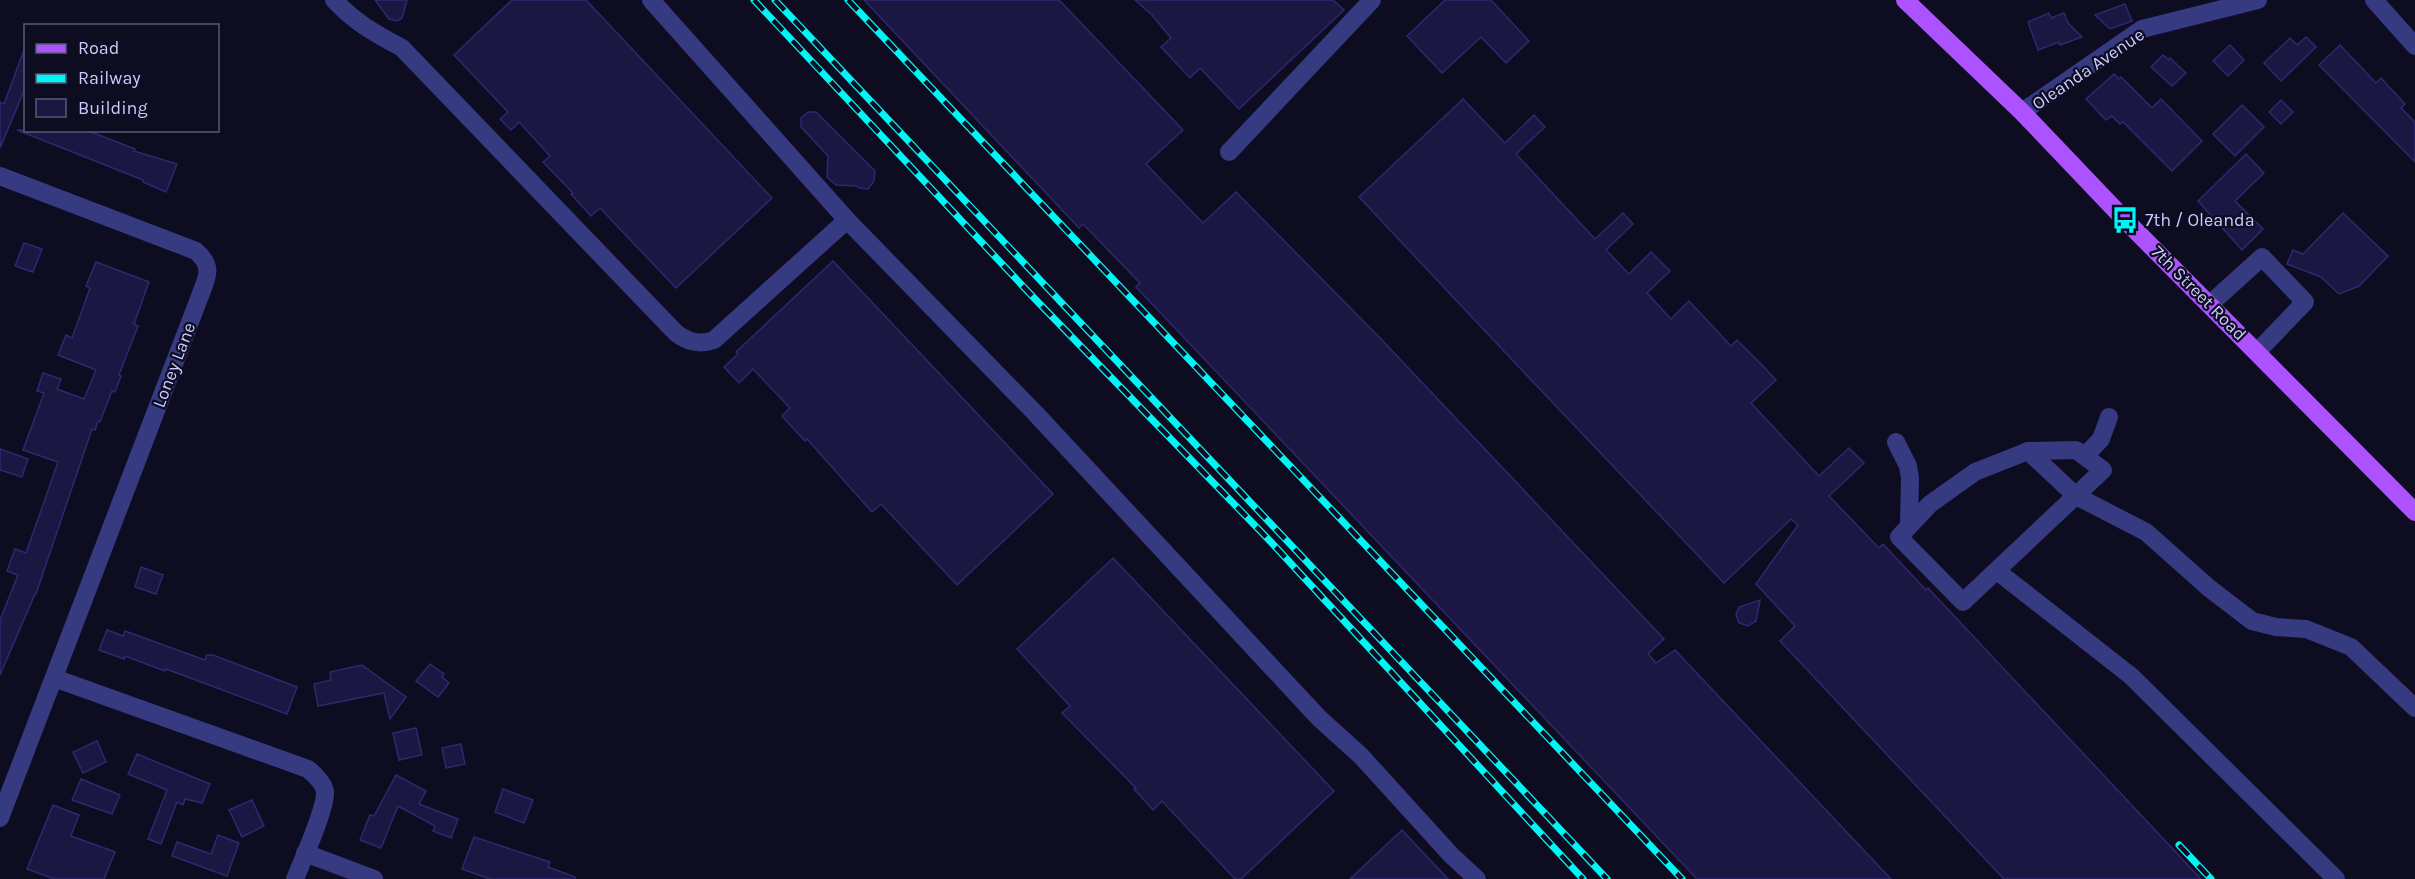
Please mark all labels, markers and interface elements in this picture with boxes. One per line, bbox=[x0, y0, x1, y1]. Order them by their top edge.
street label: Oleanda Avenue bbox=[2028, 23, 2148, 115]
legend bbox=[24, 24, 219, 132]
text: Road bbox=[78, 37, 119, 59]
text: Railway bbox=[78, 67, 141, 89]
text: Building bbox=[78, 97, 148, 119]
bus stop icon: 7th / Oleanda bbox=[2110, 205, 2140, 235]
place label: 7th / Oleanda bbox=[2145, 209, 2255, 231]
street label: 7th Street Road bbox=[2147, 241, 2251, 345]
street label: Loney Lane bbox=[148, 319, 200, 411]

